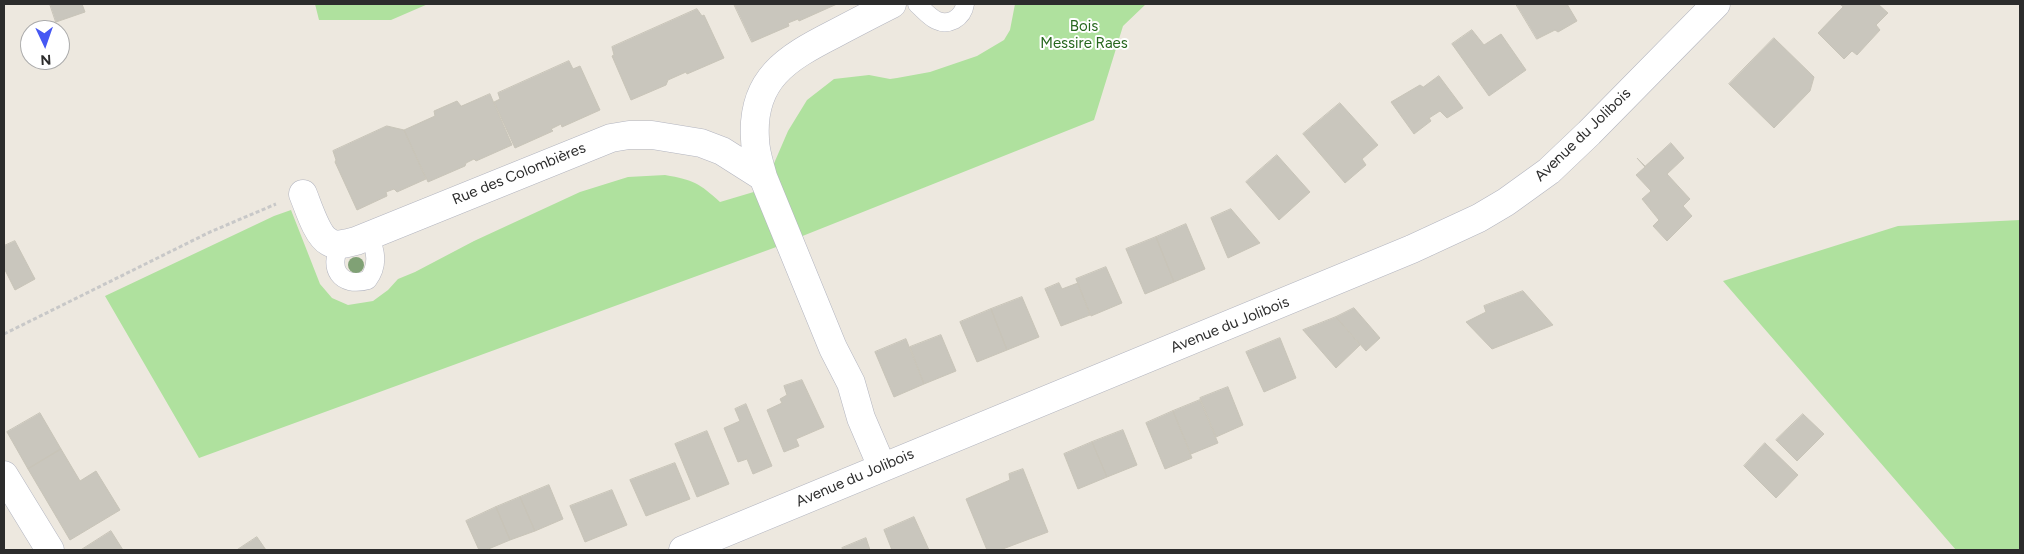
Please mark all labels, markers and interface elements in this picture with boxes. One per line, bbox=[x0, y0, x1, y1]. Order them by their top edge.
park label: Bois Messire Raes bbox=[1040, 18, 1128, 53]
north arrow bbox=[20, 20, 70, 70]
text: N bbox=[40, 51, 52, 68]
street label: Avenue du Jolibois bbox=[1531, 85, 1635, 185]
street label: Rue des Colombières bbox=[450, 139, 588, 209]
street label: Avenue du Jolibois bbox=[1168, 293, 1292, 357]
street label: Avenue du Jolibois bbox=[793, 445, 917, 511]

